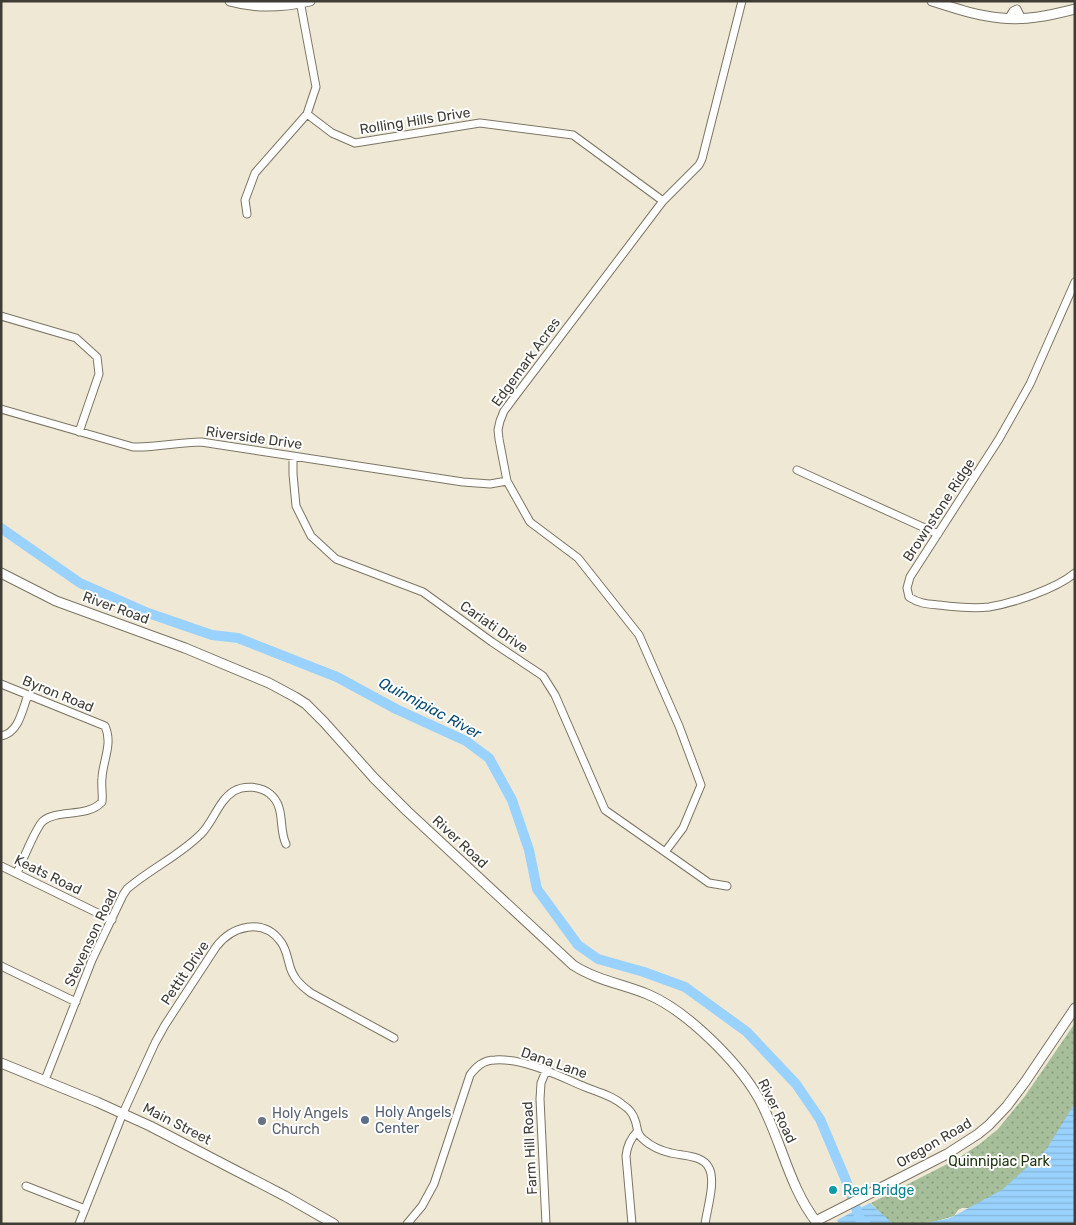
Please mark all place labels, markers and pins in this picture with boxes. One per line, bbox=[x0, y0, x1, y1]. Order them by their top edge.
place label: Holy Angels Center bbox=[375, 1104, 451, 1137]
place label: Holy Angels Church bbox=[272, 1105, 348, 1138]
marker: Holy Angels Center bbox=[359, 1114, 371, 1126]
marker: Holy Angels Church bbox=[256, 1115, 268, 1127]
place label: Red Bridge bbox=[843, 1182, 914, 1199]
marker: Red Bridge bbox=[827, 1184, 839, 1196]

